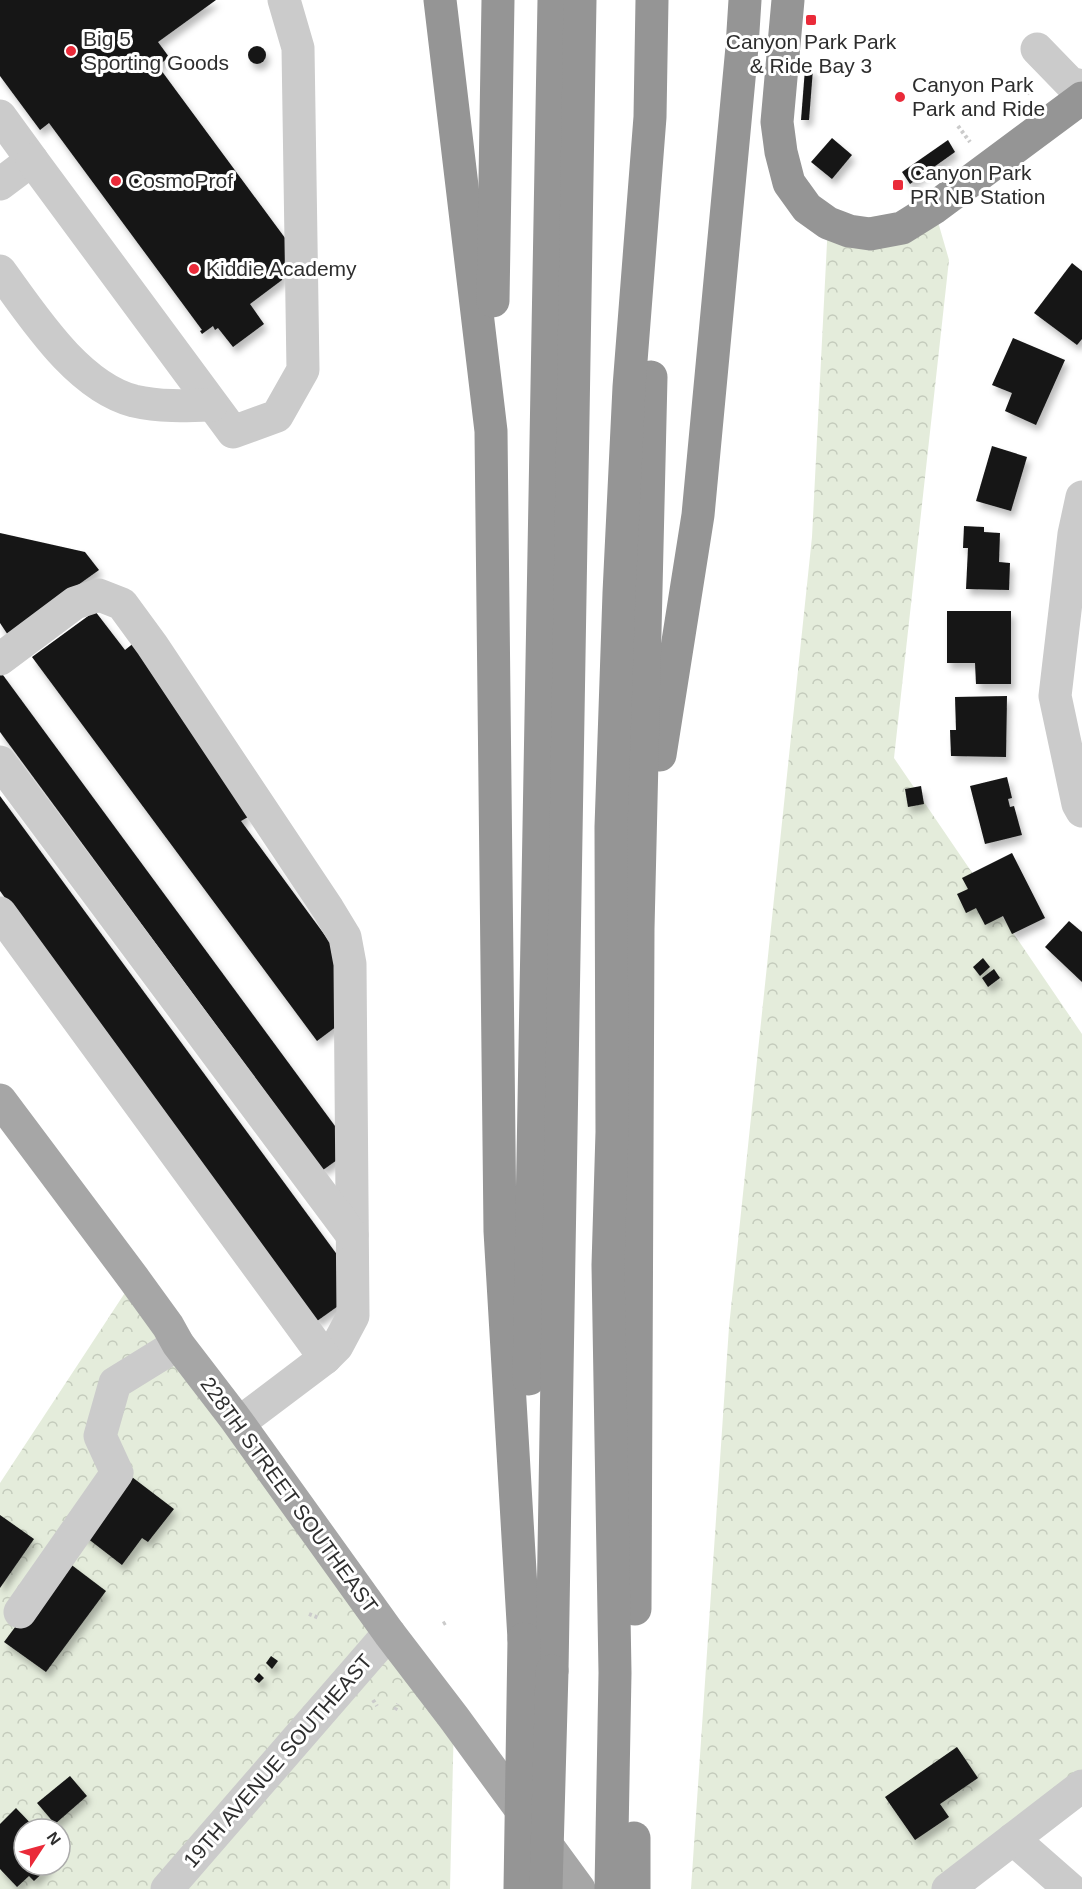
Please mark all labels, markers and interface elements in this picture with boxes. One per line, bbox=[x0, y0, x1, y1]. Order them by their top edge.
marker: Canyon Park Park & Ride Bay 3 bbox=[804, 13, 818, 27]
place label: Big 5 Sporting Goods bbox=[83, 27, 229, 74]
place label: Canyon Park Park & Ride Bay 3 bbox=[726, 30, 897, 77]
marker: Big 5 Sporting Goods bbox=[64, 44, 78, 58]
place label: Canyon Park Park and Ride bbox=[912, 73, 1045, 120]
marker: Canyon Park Park and Ride bbox=[893, 90, 907, 104]
place label: Canyon Park PR NB Station bbox=[910, 161, 1045, 208]
place label: CosmoProf bbox=[128, 169, 233, 192]
marker: CosmoProf bbox=[109, 174, 123, 188]
marker: Canyon Park PR NB Station bbox=[891, 178, 905, 192]
place label: Kiddie Academy bbox=[206, 257, 357, 280]
marker: Kiddie Academy bbox=[187, 262, 201, 276]
street label: 228TH STREET SOUTHEAST bbox=[196, 1372, 383, 1617]
street label: 19TH AVENUE SOUTHEAST bbox=[179, 1649, 377, 1872]
north arrow bbox=[12, 1817, 72, 1877]
text: N bbox=[43, 1829, 64, 1848]

